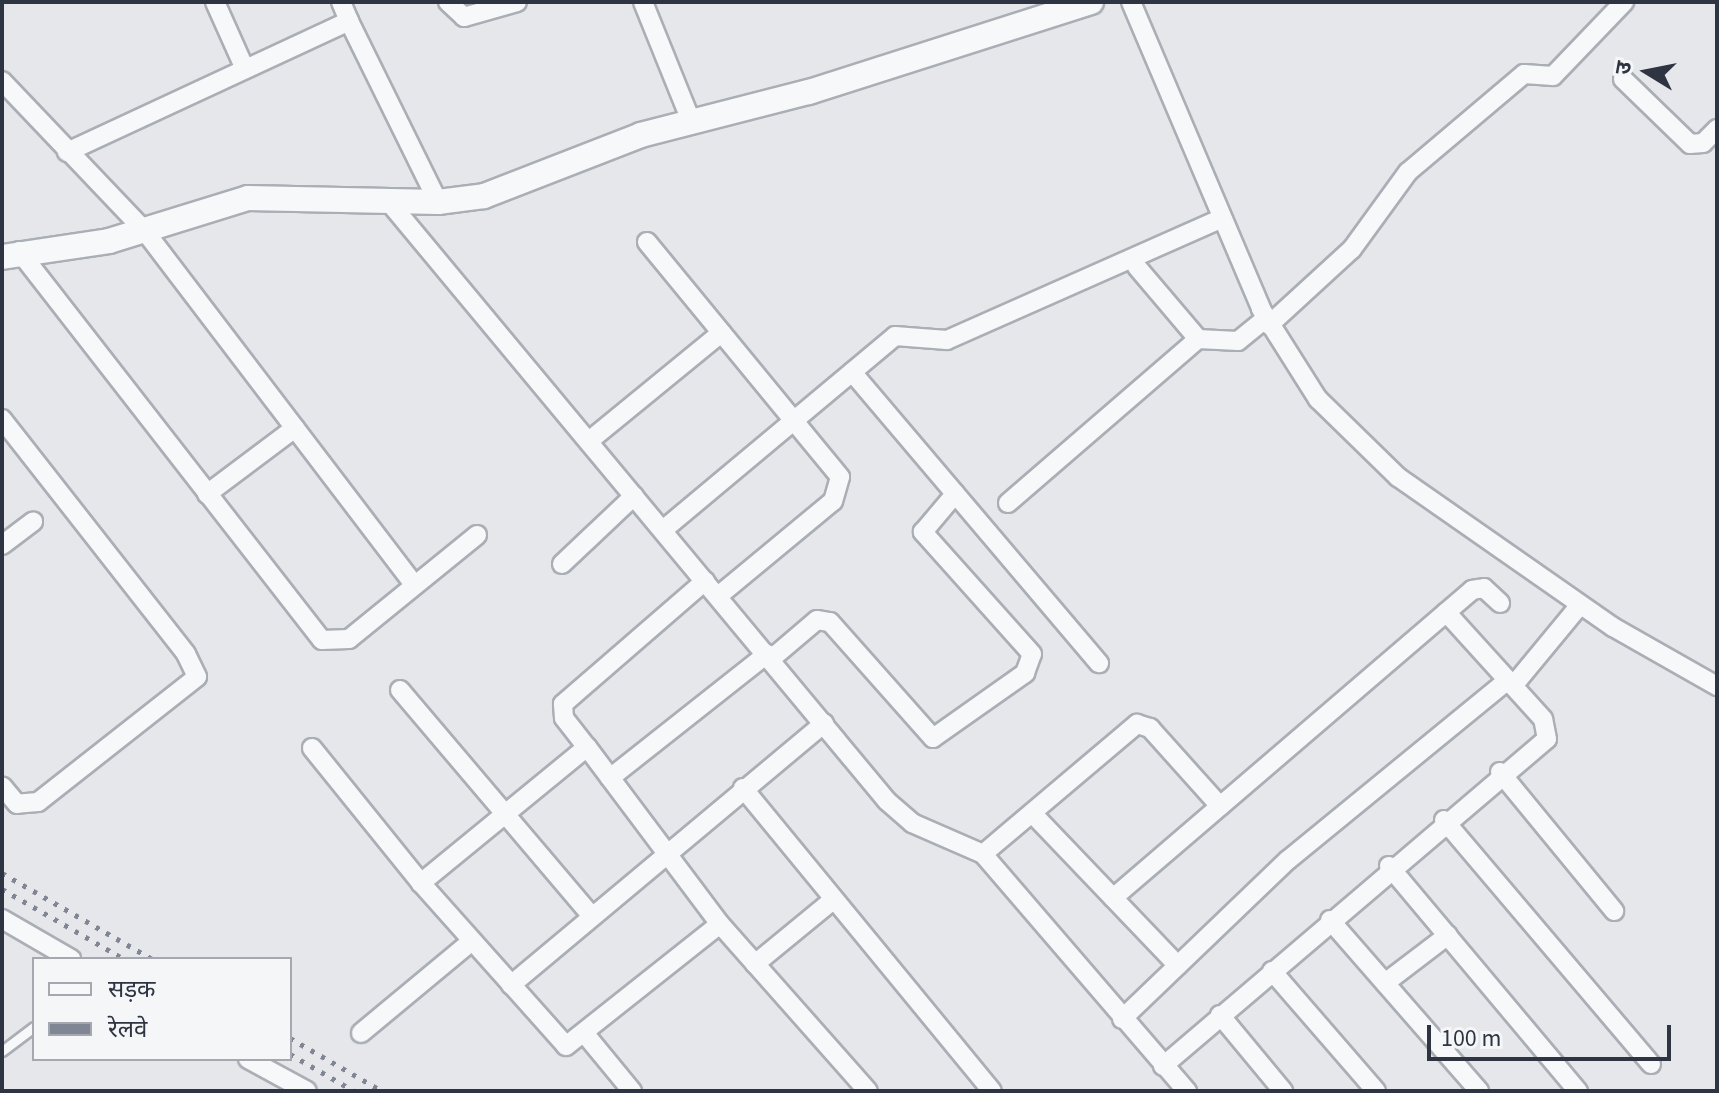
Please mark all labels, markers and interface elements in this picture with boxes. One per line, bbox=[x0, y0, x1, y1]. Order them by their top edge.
north arrow bbox=[1607, 32, 1687, 112]
text: उ bbox=[1606, 59, 1640, 77]
legend bbox=[32, 957, 292, 1061]
text: सड़क bbox=[108, 972, 156, 1007]
scale bar bbox=[1431, 1009, 1675, 1059]
text: रेलवे bbox=[108, 1012, 147, 1047]
text: 100 m bbox=[1441, 1021, 1501, 1056]

